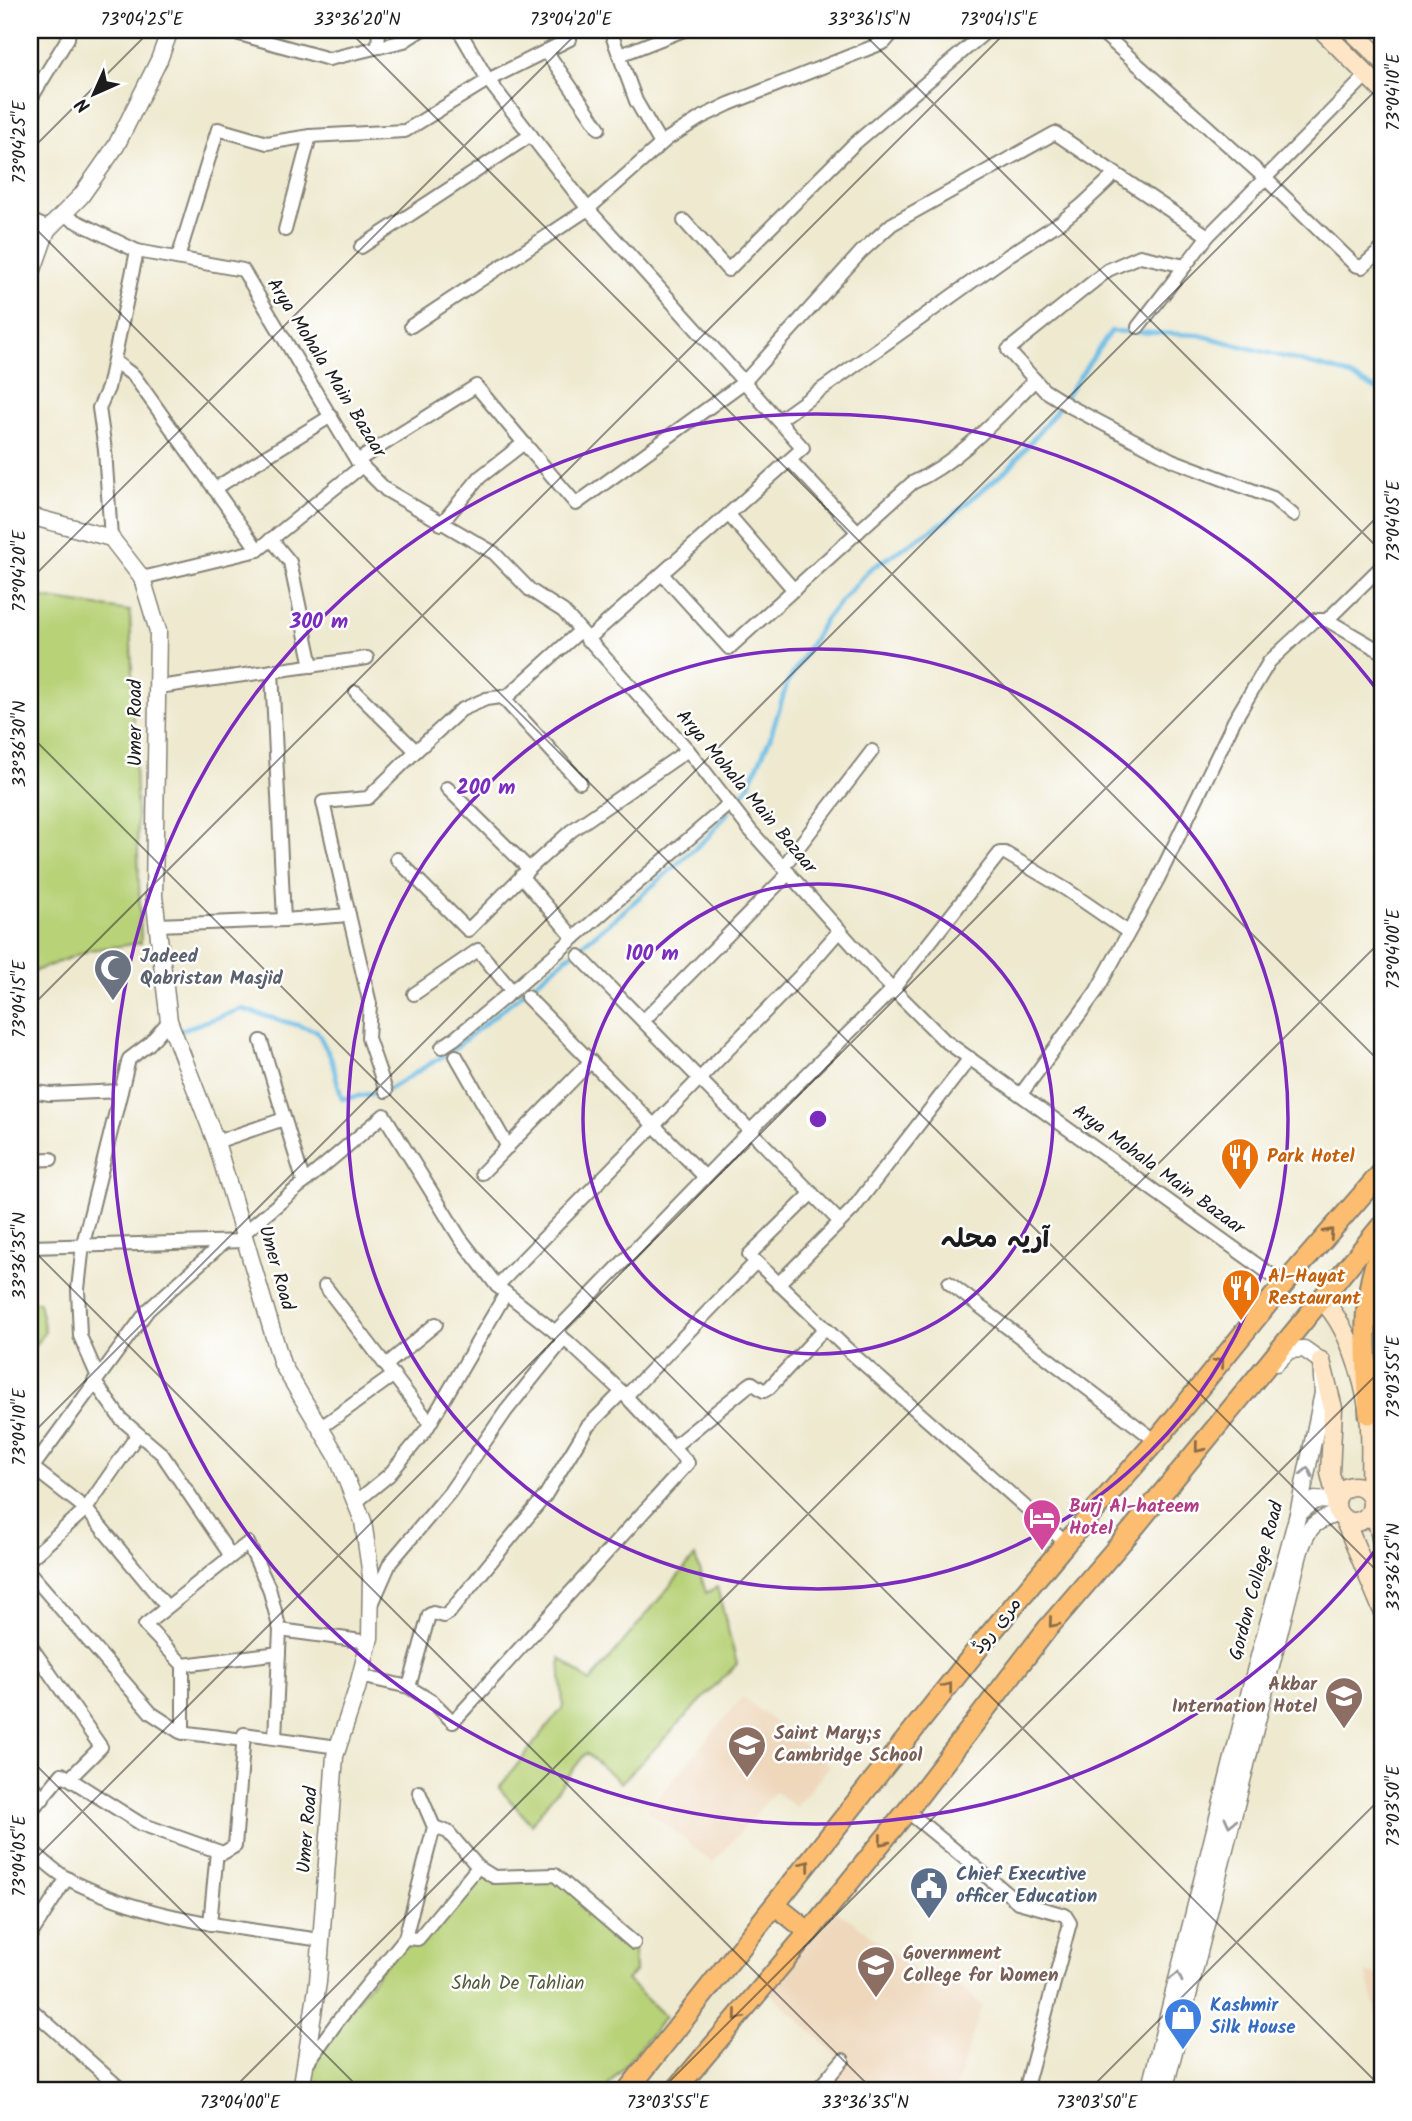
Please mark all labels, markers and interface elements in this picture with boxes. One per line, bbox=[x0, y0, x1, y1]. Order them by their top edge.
text: 73°04'25"E bbox=[101, 6, 184, 35]
text: 33°36'20"N bbox=[313, 6, 401, 35]
text: 73°04'20"E bbox=[530, 6, 613, 35]
text: 33°36'15"N bbox=[827, 6, 911, 35]
text: 73°04'15"E bbox=[960, 6, 1038, 35]
text: 73°04'10"E bbox=[1380, 53, 1409, 131]
north arrow bbox=[60, 60, 130, 130]
text: N bbox=[69, 90, 98, 119]
text: 73°04'25"E bbox=[6, 100, 35, 183]
street label: Arya Mohala Main Bazaar bbox=[258, 272, 394, 465]
text: 73°04'05"E bbox=[1380, 480, 1409, 562]
text: 73°04'20"E bbox=[6, 529, 35, 612]
text: 300 m bbox=[289, 606, 348, 639]
street label: Umer Road bbox=[121, 679, 151, 767]
text: 33°36'30"N bbox=[6, 701, 35, 787]
street label: Arya Mohala Main Bazaar bbox=[668, 703, 825, 882]
text: 200 m bbox=[456, 772, 516, 805]
text: 73°04'00"E bbox=[1380, 908, 1409, 989]
text: 100 m bbox=[625, 938, 679, 971]
place label: Jadeed Qabristan Masjid bbox=[140, 942, 284, 994]
mosque icon: Jadeed Qabristan Masjid bbox=[92, 947, 134, 1002]
text: 73°04'15"E bbox=[6, 960, 35, 1038]
street label: Arya Mohala Main Bazaar bbox=[1066, 1097, 1252, 1244]
centre of rings bbox=[806, 1107, 830, 1131]
restaurant icon: Park Hotel bbox=[1219, 1136, 1261, 1191]
place label: Park Hotel bbox=[1267, 1142, 1356, 1172]
text: 33°36'35"N bbox=[6, 1212, 35, 1300]
district label: آریہ محلہ bbox=[941, 1219, 1052, 1261]
street label: Umer Road bbox=[250, 1222, 303, 1314]
one-way arrow bbox=[1321, 1229, 1333, 1242]
place label: Al-Hayat Restaurant bbox=[1268, 1262, 1361, 1314]
restaurant icon: Al-Hayat Restaurant bbox=[1220, 1267, 1262, 1322]
text: 73°03'55"E bbox=[1380, 1335, 1409, 1418]
one-way arrow bbox=[1212, 1358, 1224, 1371]
text: 73°04'10"E bbox=[6, 1388, 35, 1466]
one-way arrow bbox=[1194, 1441, 1207, 1453]
one-way arrow bbox=[1298, 1466, 1313, 1478]
place label: Burj Al-hateem Hotel bbox=[1069, 1492, 1199, 1544]
hotel icon: Burj Al-hateem Hotel bbox=[1021, 1497, 1063, 1552]
street label: Gordon College Road bbox=[1221, 1498, 1293, 1664]
text: 33°36'25"N bbox=[1380, 1523, 1409, 1611]
street label: مری روڈ bbox=[965, 1591, 1029, 1661]
one-way arrow bbox=[1049, 1614, 1061, 1627]
place label: Akbar Internation Hotel bbox=[1172, 1670, 1318, 1722]
school or university icon: Akbar Internation Hotel bbox=[1323, 1675, 1365, 1730]
one-way arrow bbox=[939, 1682, 952, 1694]
place label: Saint Mary;s Cambridge School bbox=[774, 1719, 923, 1771]
school or university icon: Saint Mary;s Cambridge School bbox=[726, 1724, 768, 1779]
text: 73°03'50"E bbox=[1380, 1765, 1409, 1847]
street label: Umer Road bbox=[289, 1785, 327, 1875]
text: 73°04'05"E bbox=[6, 1815, 35, 1897]
one-way arrow bbox=[1224, 1816, 1238, 1828]
one-way arrow bbox=[878, 1833, 891, 1845]
one-way arrow bbox=[798, 1860, 811, 1873]
place label: Chief Executive officer Education bbox=[956, 1860, 1097, 1912]
public building icon: Chief Executive officer Education bbox=[908, 1865, 950, 1920]
place label: Government College for Women bbox=[903, 1939, 1059, 1991]
school or university icon: Government College for Women bbox=[855, 1944, 897, 1999]
park label: Shah De Tahlian bbox=[452, 1969, 584, 1999]
one-way arrow bbox=[1169, 1972, 1183, 1984]
place label: Kashmir Silk House bbox=[1210, 1991, 1296, 2043]
shop icon: Kashmir Silk House bbox=[1162, 1996, 1204, 2051]
one-way arrow bbox=[734, 2008, 746, 2021]
text: 73°04'00"E bbox=[200, 2089, 281, 2118]
text: 73°03'55"E bbox=[627, 2089, 710, 2118]
text: 33°36'35"N bbox=[821, 2089, 909, 2118]
text: 73°03'50"E bbox=[1056, 2089, 1138, 2118]

